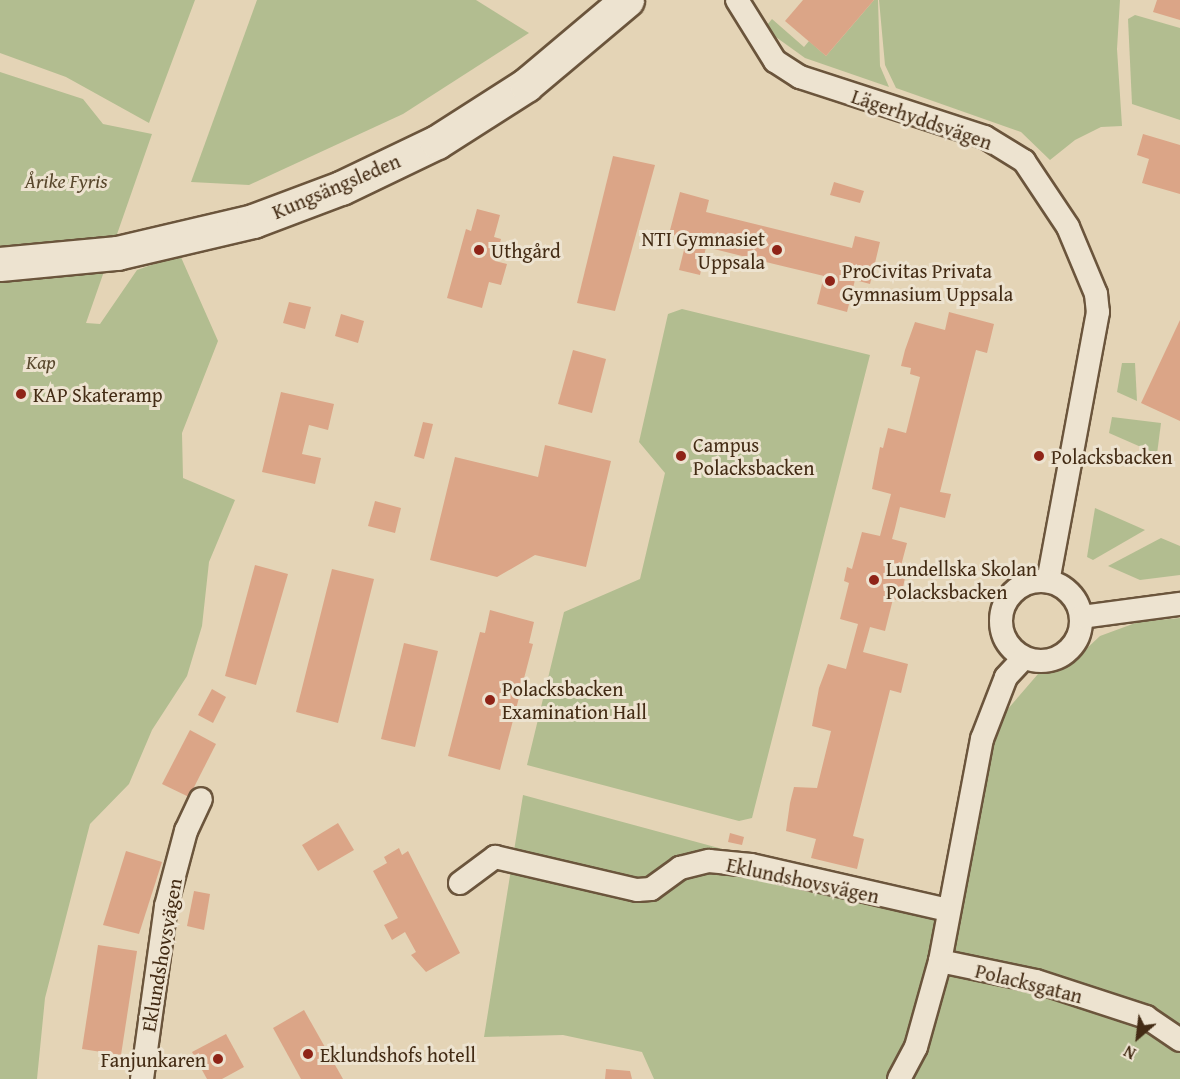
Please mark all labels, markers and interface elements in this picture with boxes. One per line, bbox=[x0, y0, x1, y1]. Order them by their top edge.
street label: Lägerhyddsvägen bbox=[848, 84, 996, 154]
street label: Kungsängsleden bbox=[268, 148, 404, 224]
park label: Årike Fyris bbox=[25, 168, 107, 192]
place label: NTI Gymnasiet Uppsala bbox=[641, 226, 765, 273]
place label: Uthgård bbox=[491, 238, 561, 262]
marker: Uthgård bbox=[472, 243, 486, 257]
marker: NTI Gymnasiet Uppsala bbox=[770, 243, 784, 257]
place label: ProCivitas Privata Gymnasium Uppsala bbox=[842, 258, 1013, 305]
marker: ProCivitas Privata Gymnasium Uppsala bbox=[823, 274, 837, 288]
park label: Kap bbox=[26, 349, 56, 373]
place label: KAP Skateramp bbox=[33, 382, 163, 406]
marker: KAP Skateramp bbox=[14, 387, 28, 401]
place label: Campus Polacksbacken bbox=[693, 432, 814, 479]
place label: Polacksbacken bbox=[1051, 444, 1172, 468]
marker: Campus Polacksbacken bbox=[674, 449, 688, 463]
marker: Polacksbacken bbox=[1032, 449, 1046, 463]
place label: Lundellska Skolan Polacksbacken bbox=[886, 556, 1037, 603]
marker: Lundellska Skolan Polacksbacken bbox=[867, 573, 881, 587]
place label: Polacksbacken Examination Hall bbox=[502, 676, 647, 723]
marker: Polacksbacken Examination Hall bbox=[483, 693, 497, 707]
street label: Eklundshovsvägen bbox=[724, 852, 882, 908]
street label: Eklundshovsvägen bbox=[136, 876, 186, 1034]
street label: Polacksgatan bbox=[973, 958, 1085, 1008]
north arrow bbox=[1108, 1007, 1168, 1067]
text: N bbox=[1119, 1040, 1140, 1066]
place label: Eklundshofs hotell bbox=[320, 1042, 476, 1066]
place label: Fanjunkaren bbox=[101, 1047, 206, 1071]
marker: Eklundshofs hotell bbox=[301, 1047, 315, 1061]
marker: Fanjunkaren bbox=[211, 1052, 225, 1066]

